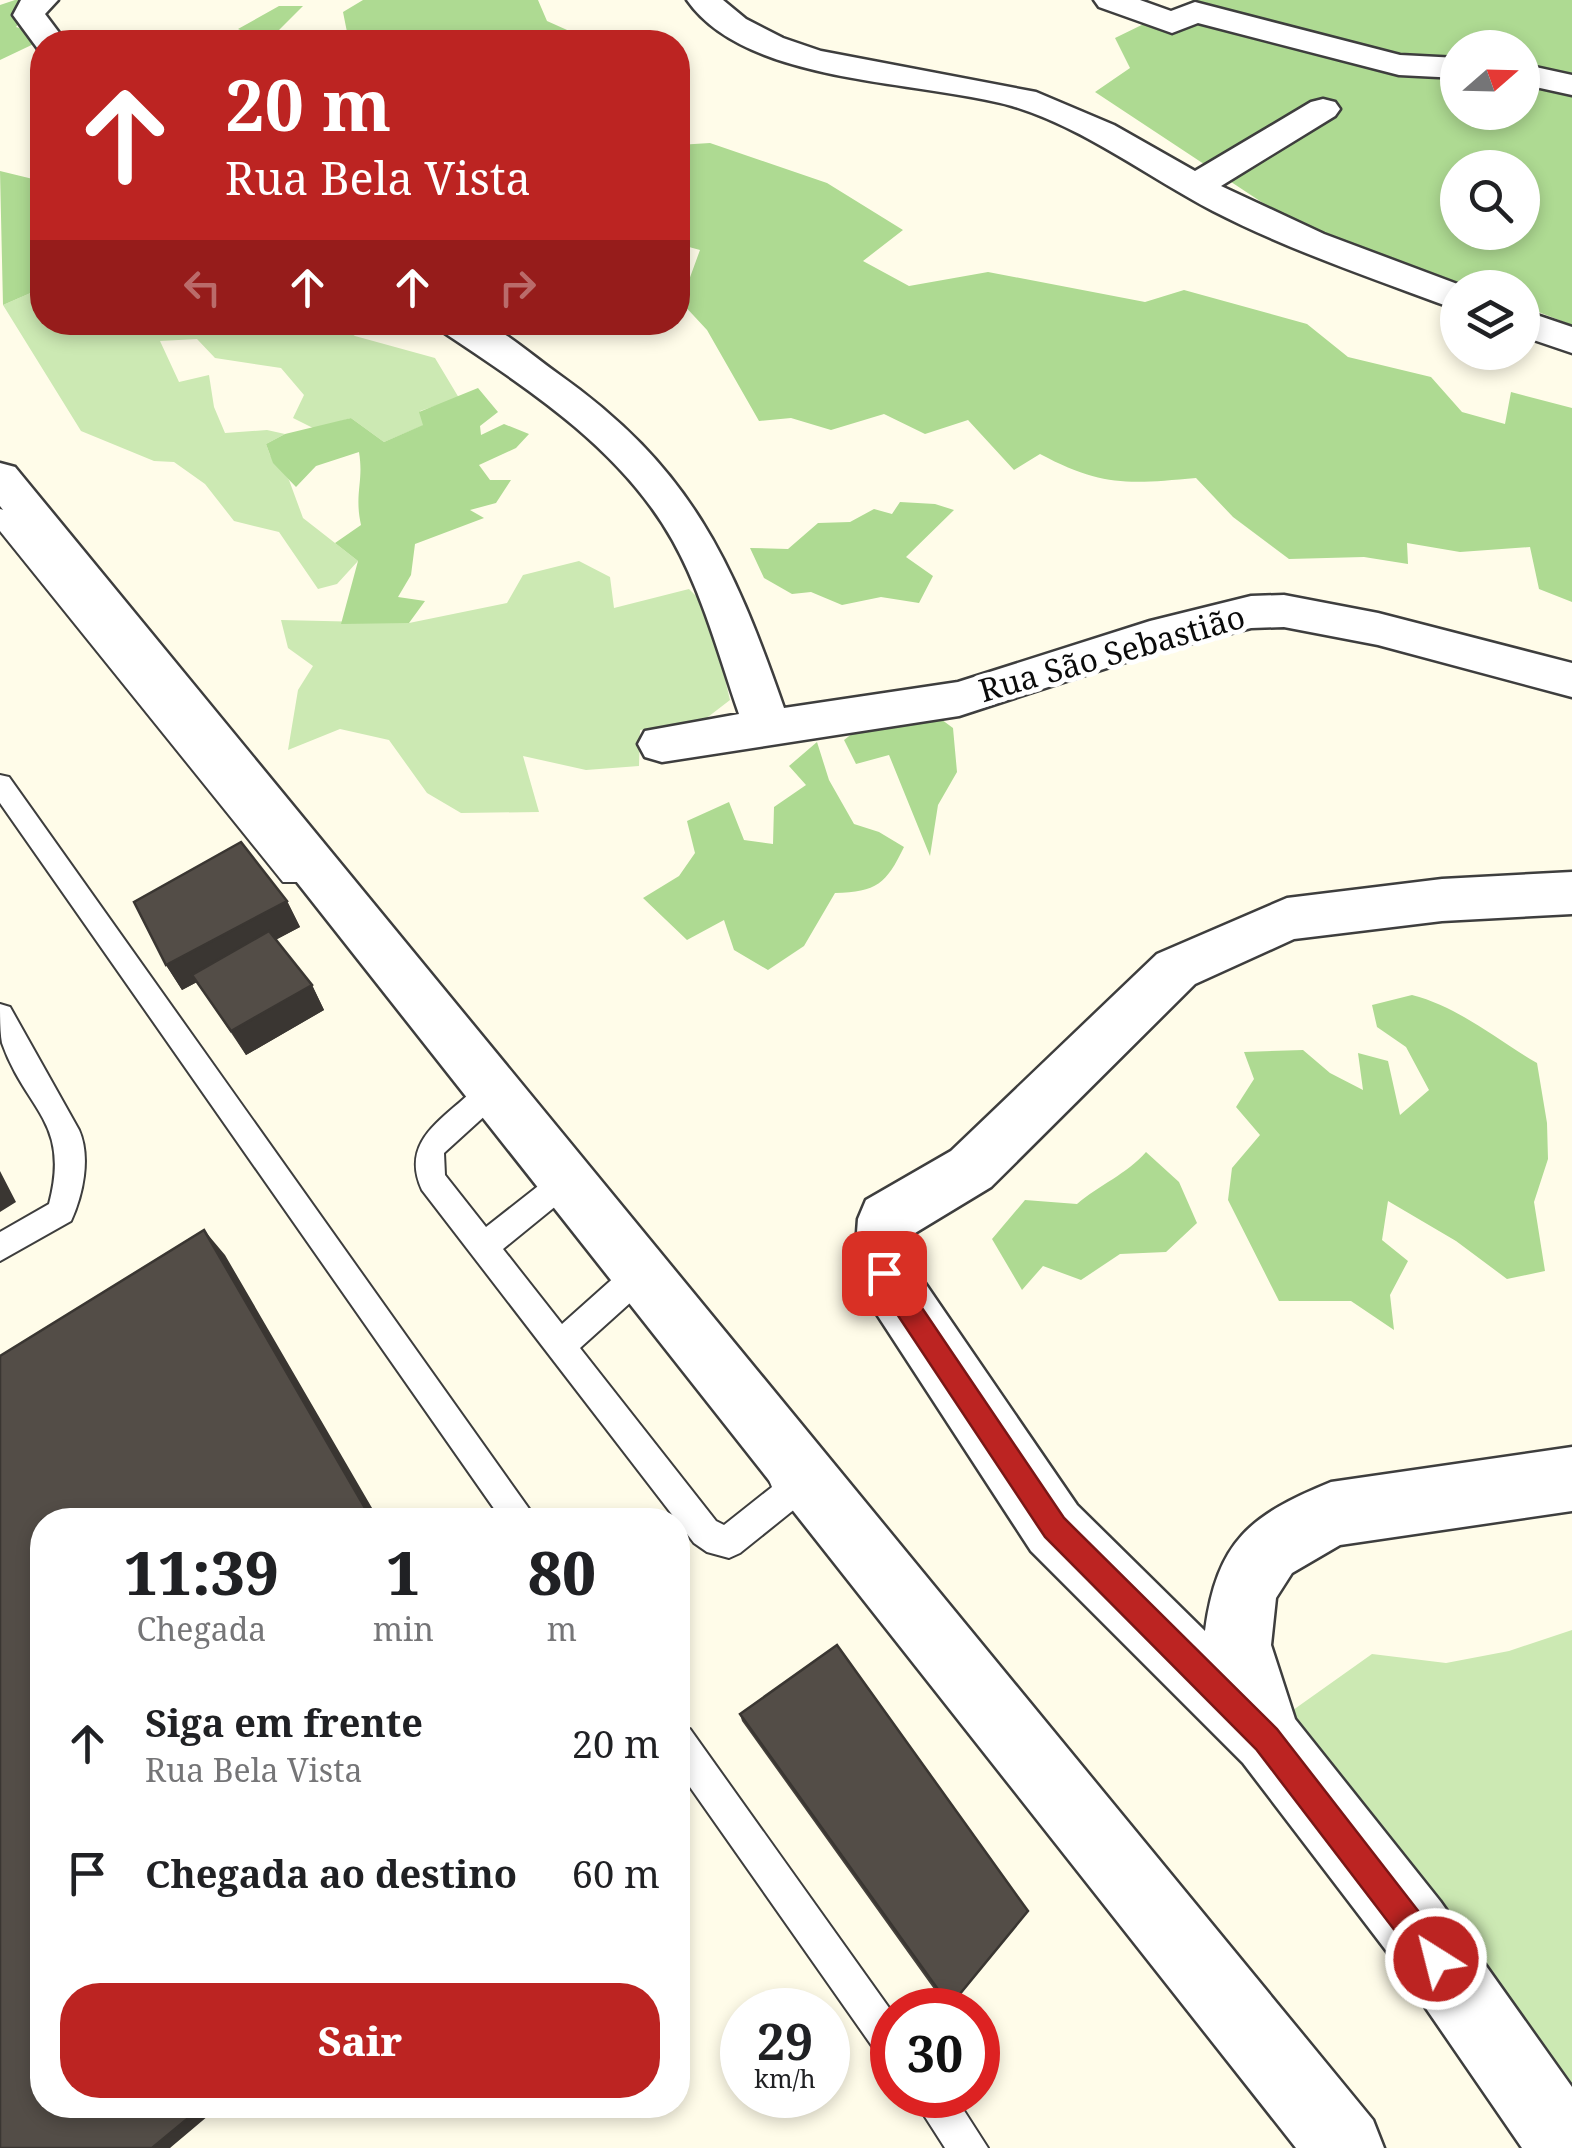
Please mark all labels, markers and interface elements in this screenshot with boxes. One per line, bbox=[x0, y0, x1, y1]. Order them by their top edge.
north arrow bbox=[1440, 30, 1540, 130]
map controls bbox=[1440, 30, 1540, 370]
text: 20 m bbox=[225, 56, 391, 152]
icon: ahead bbox=[60, 70, 190, 200]
text: Rua Bela Vista bbox=[225, 147, 531, 208]
button: search bbox=[1440, 150, 1540, 250]
icon: left bbox=[175, 260, 230, 315]
icon: ahead bbox=[280, 260, 335, 315]
icon: ahead bbox=[385, 260, 440, 315]
icon: right bbox=[490, 260, 545, 315]
button: layers bbox=[1440, 270, 1540, 370]
street label: Rua São Sebastião bbox=[974, 594, 1249, 711]
pin bbox=[842, 1231, 927, 1316]
icon: arrive bbox=[857, 1246, 912, 1301]
text: 11:39 bbox=[124, 1531, 279, 1613]
text: 1 bbox=[386, 1531, 420, 1613]
text: 80 bbox=[528, 1531, 596, 1613]
text: Chegada bbox=[136, 1607, 266, 1650]
text: min bbox=[373, 1607, 434, 1650]
text: m bbox=[547, 1607, 577, 1650]
text: Siga em frente bbox=[145, 1696, 423, 1748]
icon: ahead bbox=[60, 1716, 115, 1771]
text: 20 m bbox=[572, 1717, 660, 1769]
text: Rua Bela Vista bbox=[145, 1748, 363, 1791]
icon: arrive bbox=[60, 1846, 115, 1901]
text: Chegada ao destino bbox=[145, 1847, 517, 1899]
text: 60 m bbox=[572, 1847, 660, 1899]
position arrow bbox=[1384, 1907, 1488, 2011]
button: Sair bbox=[60, 1983, 660, 2098]
speed limit sign: 30 bbox=[870, 1988, 1000, 2118]
text: 29 bbox=[757, 2007, 813, 2075]
text: km/h bbox=[754, 2061, 816, 2095]

